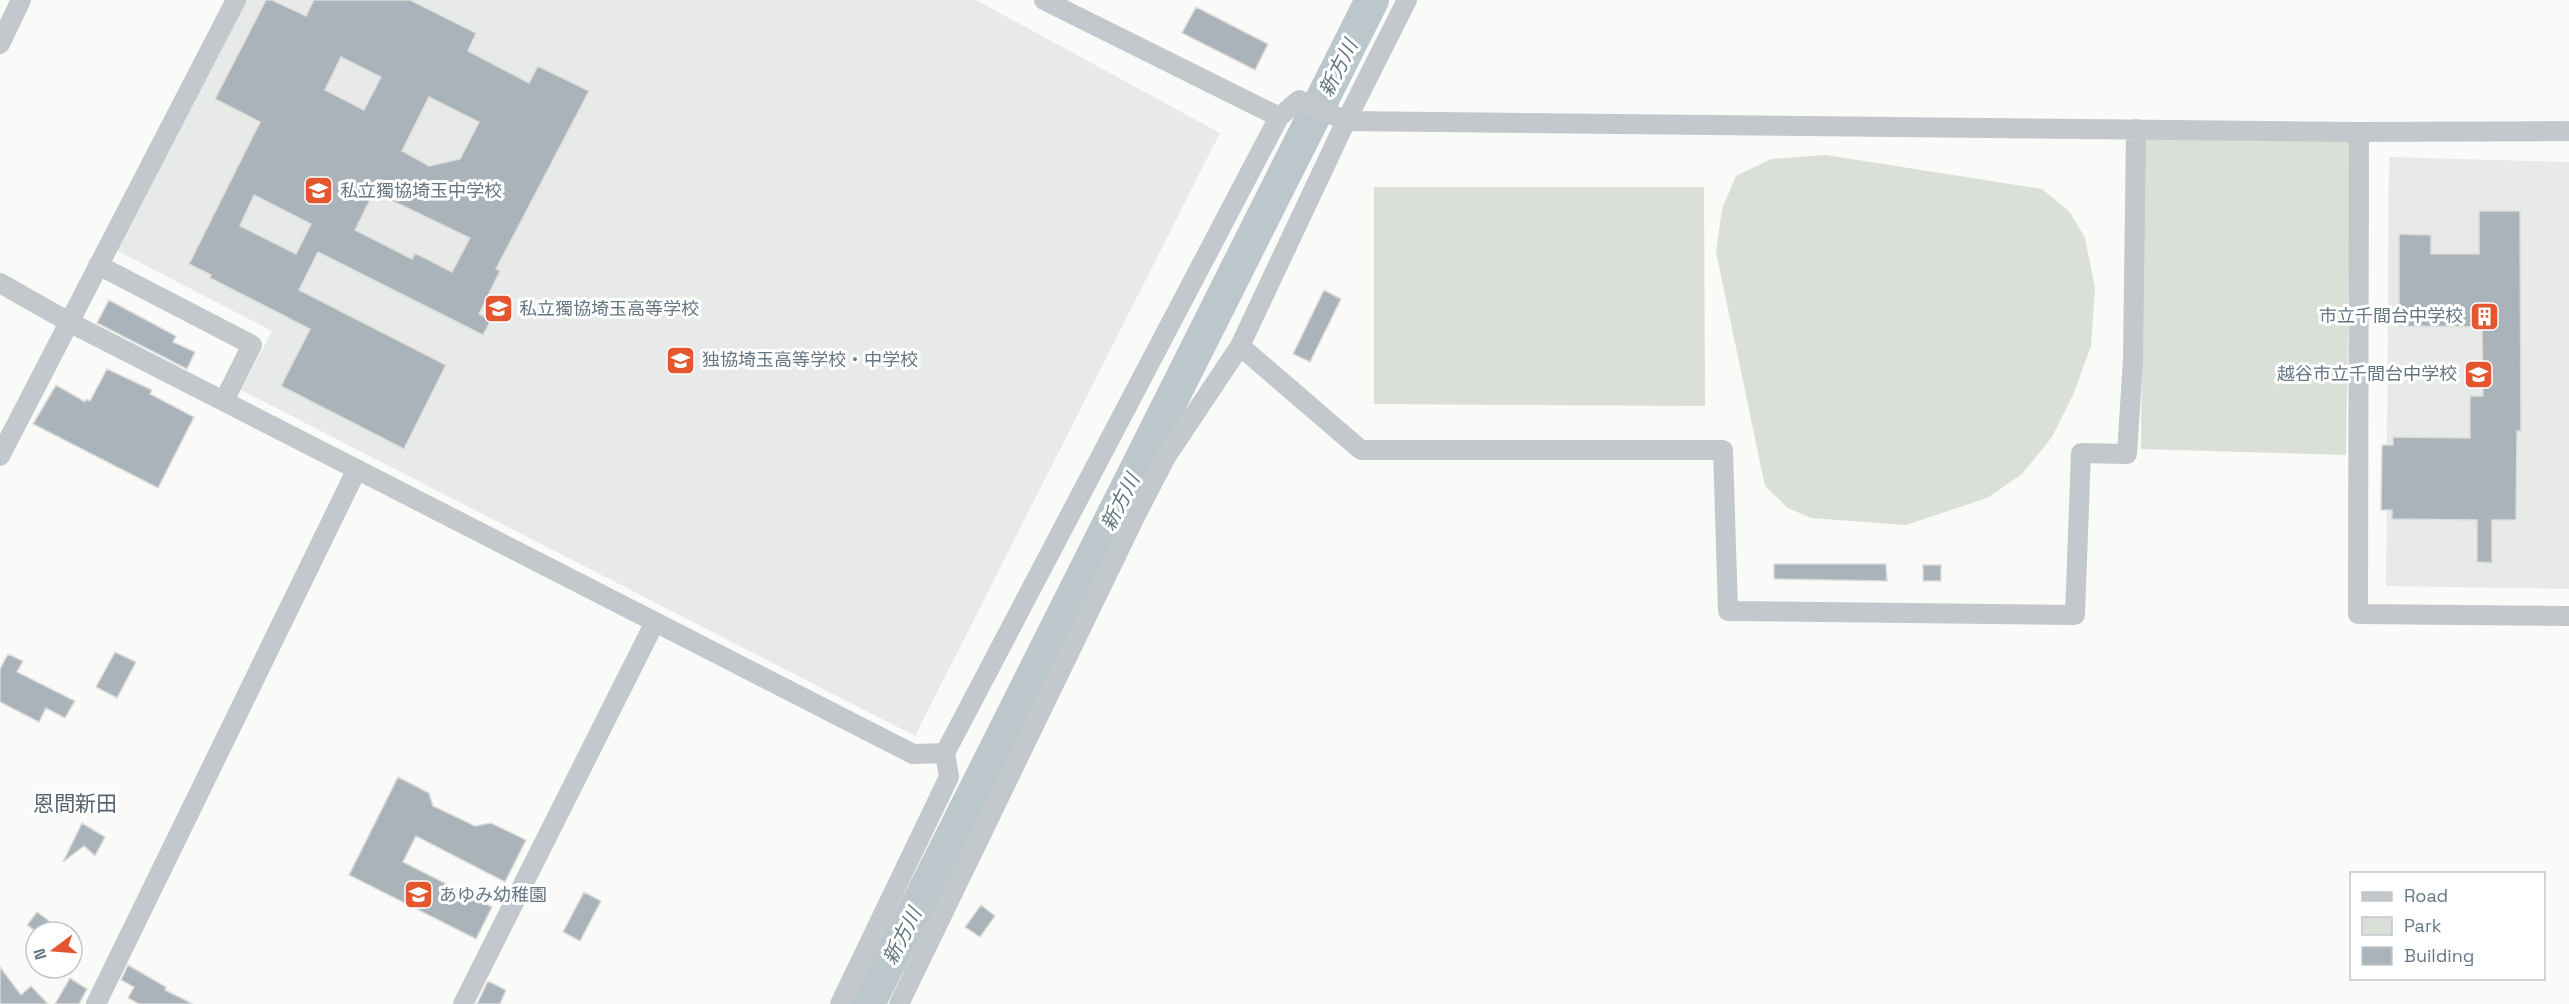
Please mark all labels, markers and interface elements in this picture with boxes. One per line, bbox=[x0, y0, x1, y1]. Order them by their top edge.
water label: 新方川 bbox=[1313, 34, 1364, 101]
school or university icon: 私立獨協埼玉中学校 bbox=[303, 175, 335, 207]
place label: 私立獨協埼玉中学校 bbox=[340, 179, 502, 202]
school or university icon: 私立獨協埼玉高等学校 bbox=[482, 293, 514, 325]
place label: 私立獨協埼玉高等学校 bbox=[519, 297, 699, 320]
building icon: 市立千間台中学校 bbox=[2468, 300, 2500, 332]
place label: 市立千間台中学校 bbox=[2319, 304, 2463, 327]
school or university icon: 独協埼玉高等学校・中学校 bbox=[665, 344, 697, 376]
place label: 独協埼玉高等学校・中学校 bbox=[702, 348, 918, 371]
school or university icon: 越谷市立千間台中学校 bbox=[2462, 358, 2494, 390]
place label: 越谷市立千間台中学校 bbox=[2277, 362, 2457, 385]
water label: 新方川 bbox=[1095, 468, 1146, 535]
district label: 恩間新田 bbox=[33, 790, 117, 817]
legend bbox=[2350, 872, 2545, 980]
school or university icon: あゆみ幼稚園 bbox=[402, 879, 434, 911]
place label: あゆみ幼稚園 bbox=[439, 883, 547, 906]
text: Road bbox=[2404, 884, 2448, 907]
water label: 新方川 bbox=[877, 902, 928, 969]
text: Park bbox=[2404, 914, 2442, 937]
north arrow bbox=[24, 920, 84, 980]
text: Building bbox=[2404, 944, 2474, 967]
text: N bbox=[28, 946, 52, 962]

